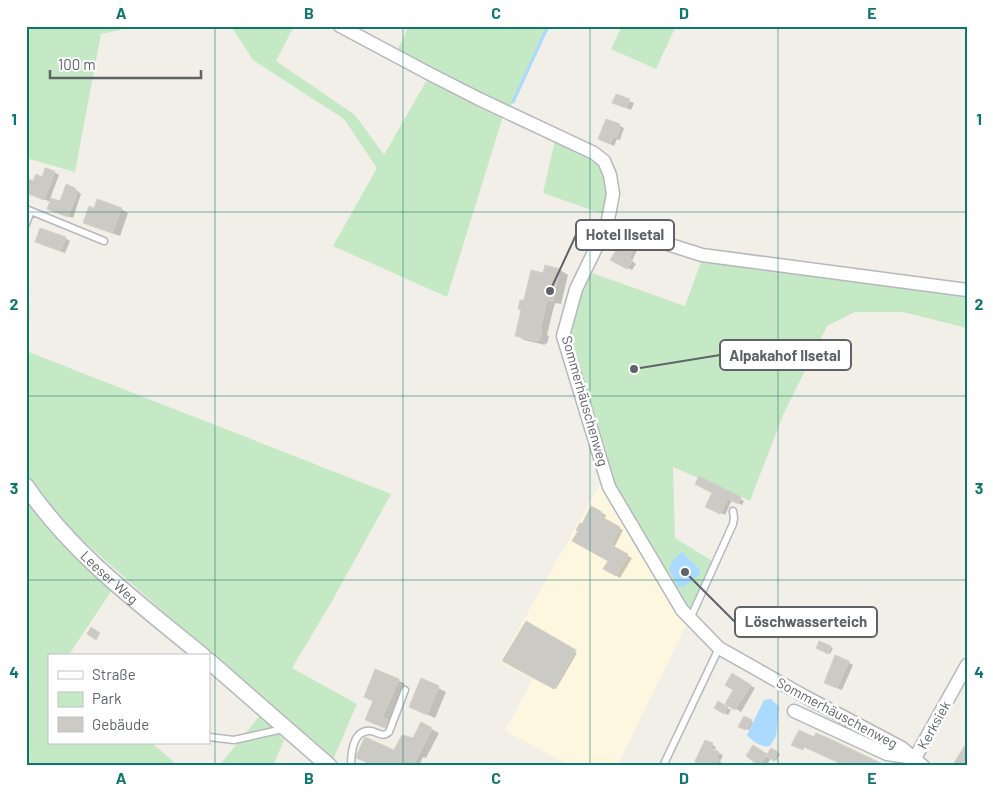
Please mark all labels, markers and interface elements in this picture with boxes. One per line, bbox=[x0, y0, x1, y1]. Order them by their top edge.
text: A bbox=[116, 3, 127, 22]
text: B bbox=[304, 3, 314, 22]
text: C bbox=[491, 3, 501, 22]
text: D bbox=[679, 3, 689, 22]
text: E bbox=[867, 3, 877, 22]
scale bar bbox=[50, 48, 201, 80]
text: 100 m bbox=[58, 55, 96, 73]
text: 1 bbox=[11, 109, 17, 128]
text: 1 bbox=[976, 109, 982, 128]
callout: Hotel Ilsetal bbox=[576, 220, 674, 250]
text: Hotel Ilsetal bbox=[586, 225, 664, 243]
text: 2 bbox=[10, 294, 19, 313]
text: 2 bbox=[975, 294, 984, 313]
street label: Sommerhäuschenweg bbox=[559, 334, 612, 468]
callout: Alpakahof Ilsetal bbox=[720, 340, 851, 370]
text: Alpakahof Ilsetal bbox=[729, 346, 841, 364]
text: 3 bbox=[10, 478, 18, 497]
text: 3 bbox=[975, 478, 983, 497]
street label: Leeser Weg bbox=[77, 547, 142, 607]
callout: Löschwasserteich bbox=[735, 607, 877, 637]
text: Löschwasserteich bbox=[745, 612, 867, 630]
legend bbox=[48, 654, 210, 744]
text: 4 bbox=[9, 662, 19, 681]
text: 4 bbox=[974, 662, 984, 681]
text: Straße bbox=[92, 665, 136, 683]
street label: Sommerhäuschenweg bbox=[774, 673, 901, 752]
text: Park bbox=[92, 689, 122, 707]
street label: Kerksiek bbox=[913, 698, 954, 752]
text: Gebäude bbox=[92, 715, 149, 733]
text: A bbox=[116, 768, 127, 787]
text: B bbox=[304, 768, 314, 787]
text: C bbox=[491, 768, 501, 787]
text: D bbox=[679, 768, 689, 787]
text: E bbox=[867, 768, 877, 787]

